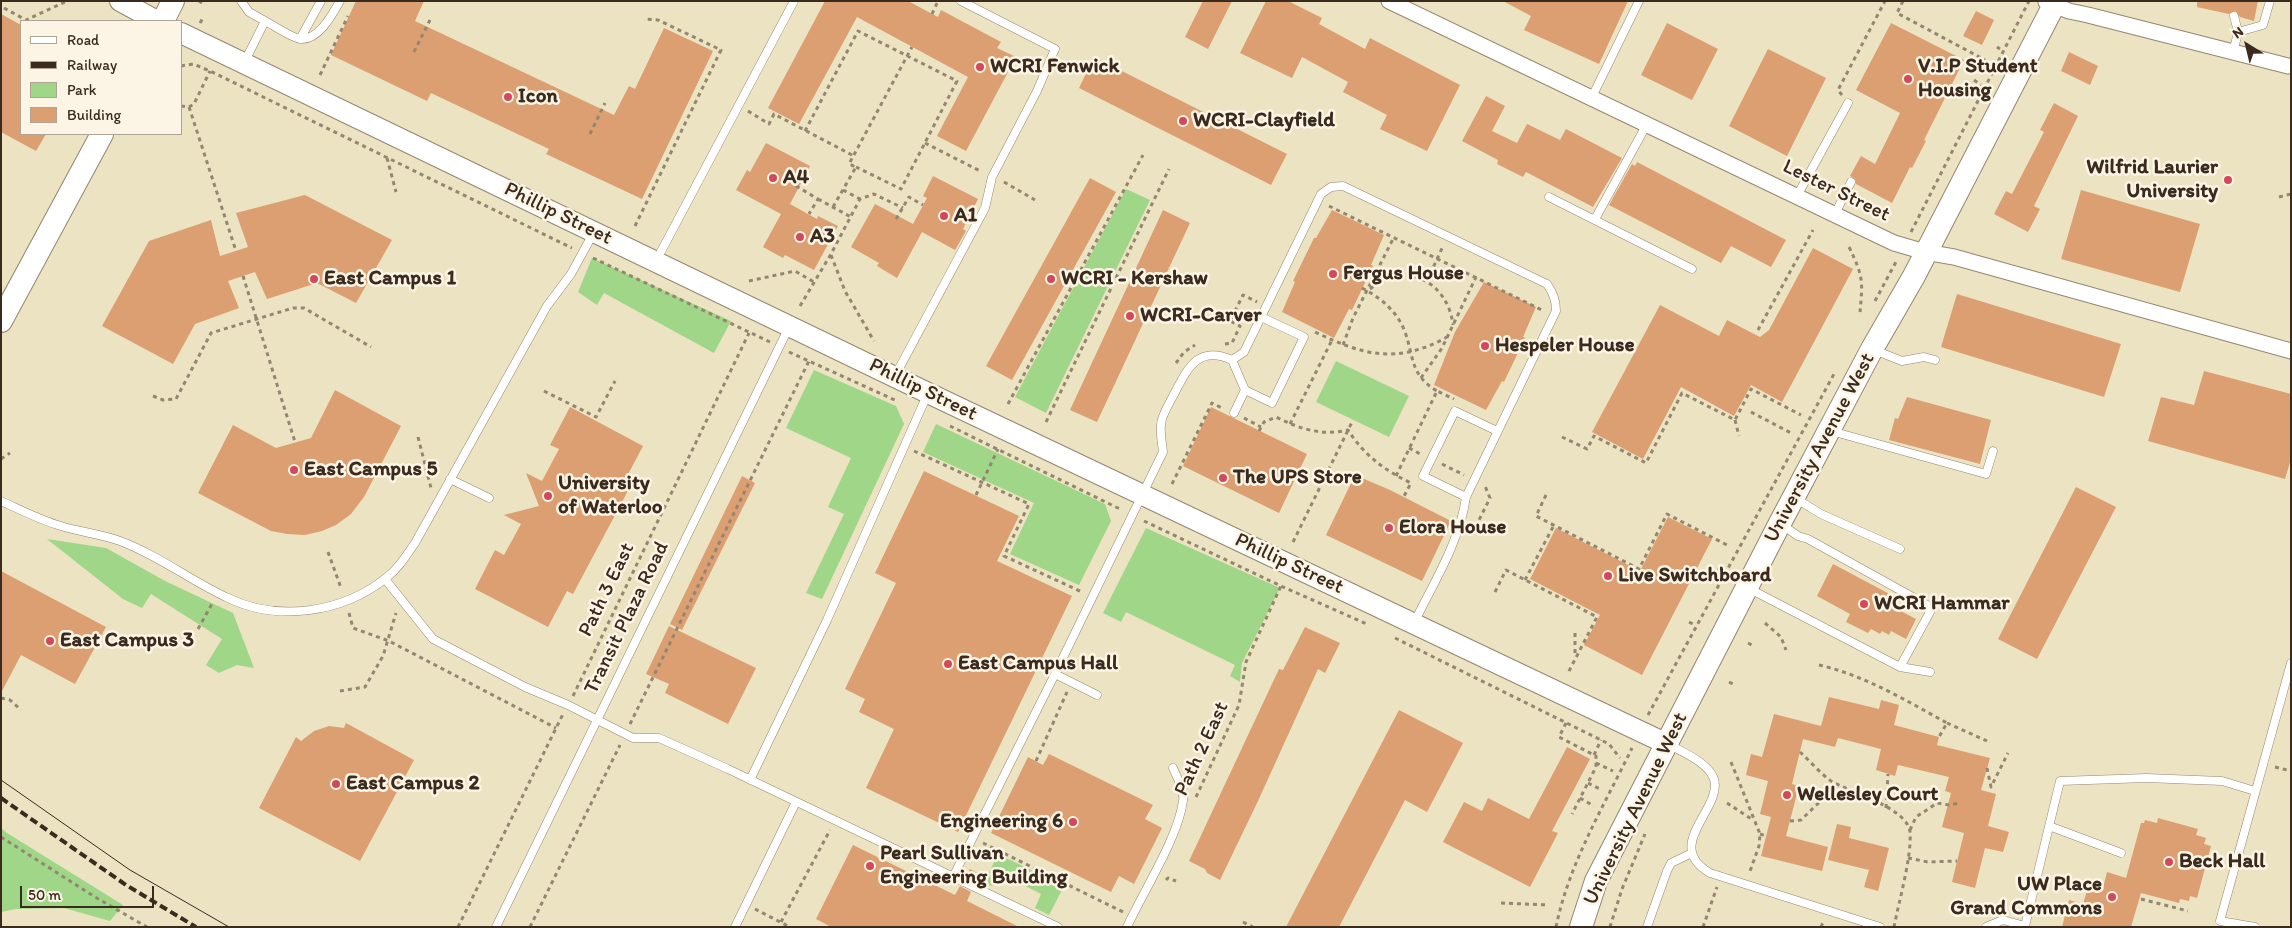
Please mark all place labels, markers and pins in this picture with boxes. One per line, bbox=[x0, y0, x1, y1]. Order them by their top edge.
place label: WCRI Fenwick bbox=[990, 54, 1119, 80]
place label: V.I.P Student Housing bbox=[1918, 54, 2038, 104]
marker: WCRI Fenwick bbox=[974, 61, 986, 73]
marker: V.I.P Student Housing bbox=[1902, 73, 1914, 85]
place label: Icon bbox=[518, 84, 558, 110]
marker: Icon bbox=[502, 91, 514, 103]
place label: WCRI-Clayfield bbox=[1193, 108, 1335, 134]
marker: WCRI-Clayfield bbox=[1177, 115, 1189, 127]
place label: Wilfrid Laurier University bbox=[2086, 155, 2218, 205]
place label: A4 bbox=[783, 165, 809, 191]
marker: A4 bbox=[767, 172, 779, 184]
marker: Wilfrid Laurier University bbox=[2222, 174, 2234, 186]
place label: A1 bbox=[954, 203, 977, 229]
marker: A1 bbox=[938, 210, 950, 222]
place label: A3 bbox=[810, 224, 835, 250]
marker: A3 bbox=[794, 231, 806, 243]
place label: Fergus House bbox=[1343, 261, 1464, 287]
place label: East Campus 1 bbox=[324, 266, 456, 292]
place label: WCRI - Kershaw bbox=[1061, 266, 1208, 292]
marker: Fergus House bbox=[1327, 268, 1339, 280]
marker: East Campus 1 bbox=[308, 273, 320, 285]
marker: WCRI - Kershaw bbox=[1045, 273, 1057, 285]
place label: WCRI-Carver bbox=[1140, 303, 1261, 329]
marker: WCRI-Carver bbox=[1124, 310, 1136, 322]
place label: Hespeler House bbox=[1495, 333, 1635, 359]
marker: Hespeler House bbox=[1479, 340, 1491, 352]
place label: East Campus 5 bbox=[304, 457, 438, 483]
marker: East Campus 5 bbox=[288, 464, 300, 476]
place label: The UPS Store bbox=[1233, 465, 1362, 491]
place label: University of Waterloo bbox=[558, 471, 663, 521]
marker: The UPS Store bbox=[1217, 472, 1229, 484]
marker: University of Waterloo bbox=[542, 490, 554, 502]
place label: Elora House bbox=[1399, 515, 1506, 541]
marker: Elora House bbox=[1383, 522, 1395, 534]
place label: Live Switchboard bbox=[1618, 563, 1771, 589]
marker: Live Switchboard bbox=[1602, 570, 1614, 582]
place label: WCRI Hammar bbox=[1874, 591, 2010, 617]
marker: WCRI Hammar bbox=[1858, 598, 1870, 610]
place label: East Campus 3 bbox=[60, 628, 194, 654]
marker: East Campus 3 bbox=[44, 635, 56, 647]
place label: East Campus Hall bbox=[958, 651, 1118, 677]
marker: East Campus Hall bbox=[942, 658, 954, 670]
place label: East Campus 2 bbox=[346, 771, 480, 797]
marker: East Campus 2 bbox=[330, 778, 342, 790]
place label: Wellesley Court bbox=[1797, 782, 1938, 808]
marker: Wellesley Court bbox=[1781, 789, 1793, 801]
place label: Engineering 6 bbox=[940, 809, 1063, 835]
marker: Engineering 6 bbox=[1067, 816, 1079, 828]
place label: Pearl Sullivan Engineering Building bbox=[880, 841, 1068, 891]
place label: Beck Hall bbox=[2179, 849, 2265, 875]
marker: Beck Hall bbox=[2163, 856, 2175, 868]
marker: Pearl Sullivan Engineering Building bbox=[864, 860, 876, 872]
place label: UW Place Grand Commons bbox=[1950, 872, 2102, 922]
marker: UW Place Grand Commons bbox=[2106, 891, 2118, 903]

